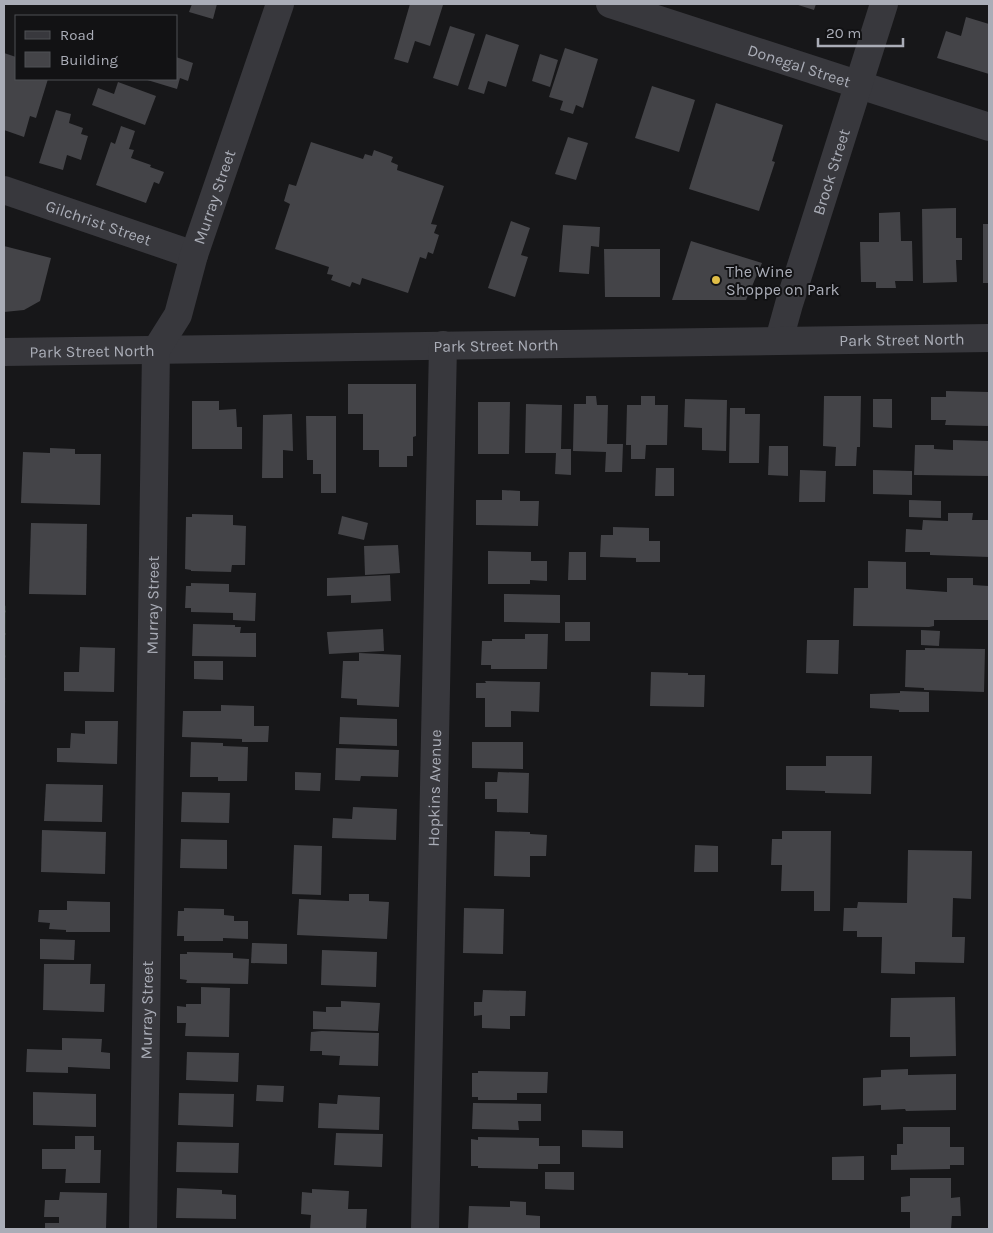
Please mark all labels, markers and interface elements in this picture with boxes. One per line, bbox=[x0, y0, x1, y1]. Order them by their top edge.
legend bbox=[15, 15, 178, 80]
scale bar bbox=[818, 15, 903, 47]
text: 20 m bbox=[826, 24, 861, 42]
text: Road bbox=[60, 26, 95, 44]
street label: Donegal Street bbox=[745, 40, 853, 92]
text: Building bbox=[60, 51, 118, 69]
street label: Brock Street bbox=[809, 126, 854, 218]
street label: Murray Street bbox=[189, 147, 239, 247]
street label: Gilchrist Street bbox=[43, 196, 154, 250]
place label: The Wine Shoppe on Park bbox=[726, 262, 839, 299]
marker: The Wine Shoppe on Park bbox=[710, 274, 722, 286]
street label: Park Street North bbox=[839, 329, 965, 350]
street label: Park Street North bbox=[433, 335, 559, 356]
street label: Park Street North bbox=[29, 341, 155, 362]
street label: Murray Street bbox=[142, 555, 163, 655]
street label: Hopkins Avenue bbox=[424, 729, 445, 847]
street label: Murray Street bbox=[137, 960, 157, 1060]

